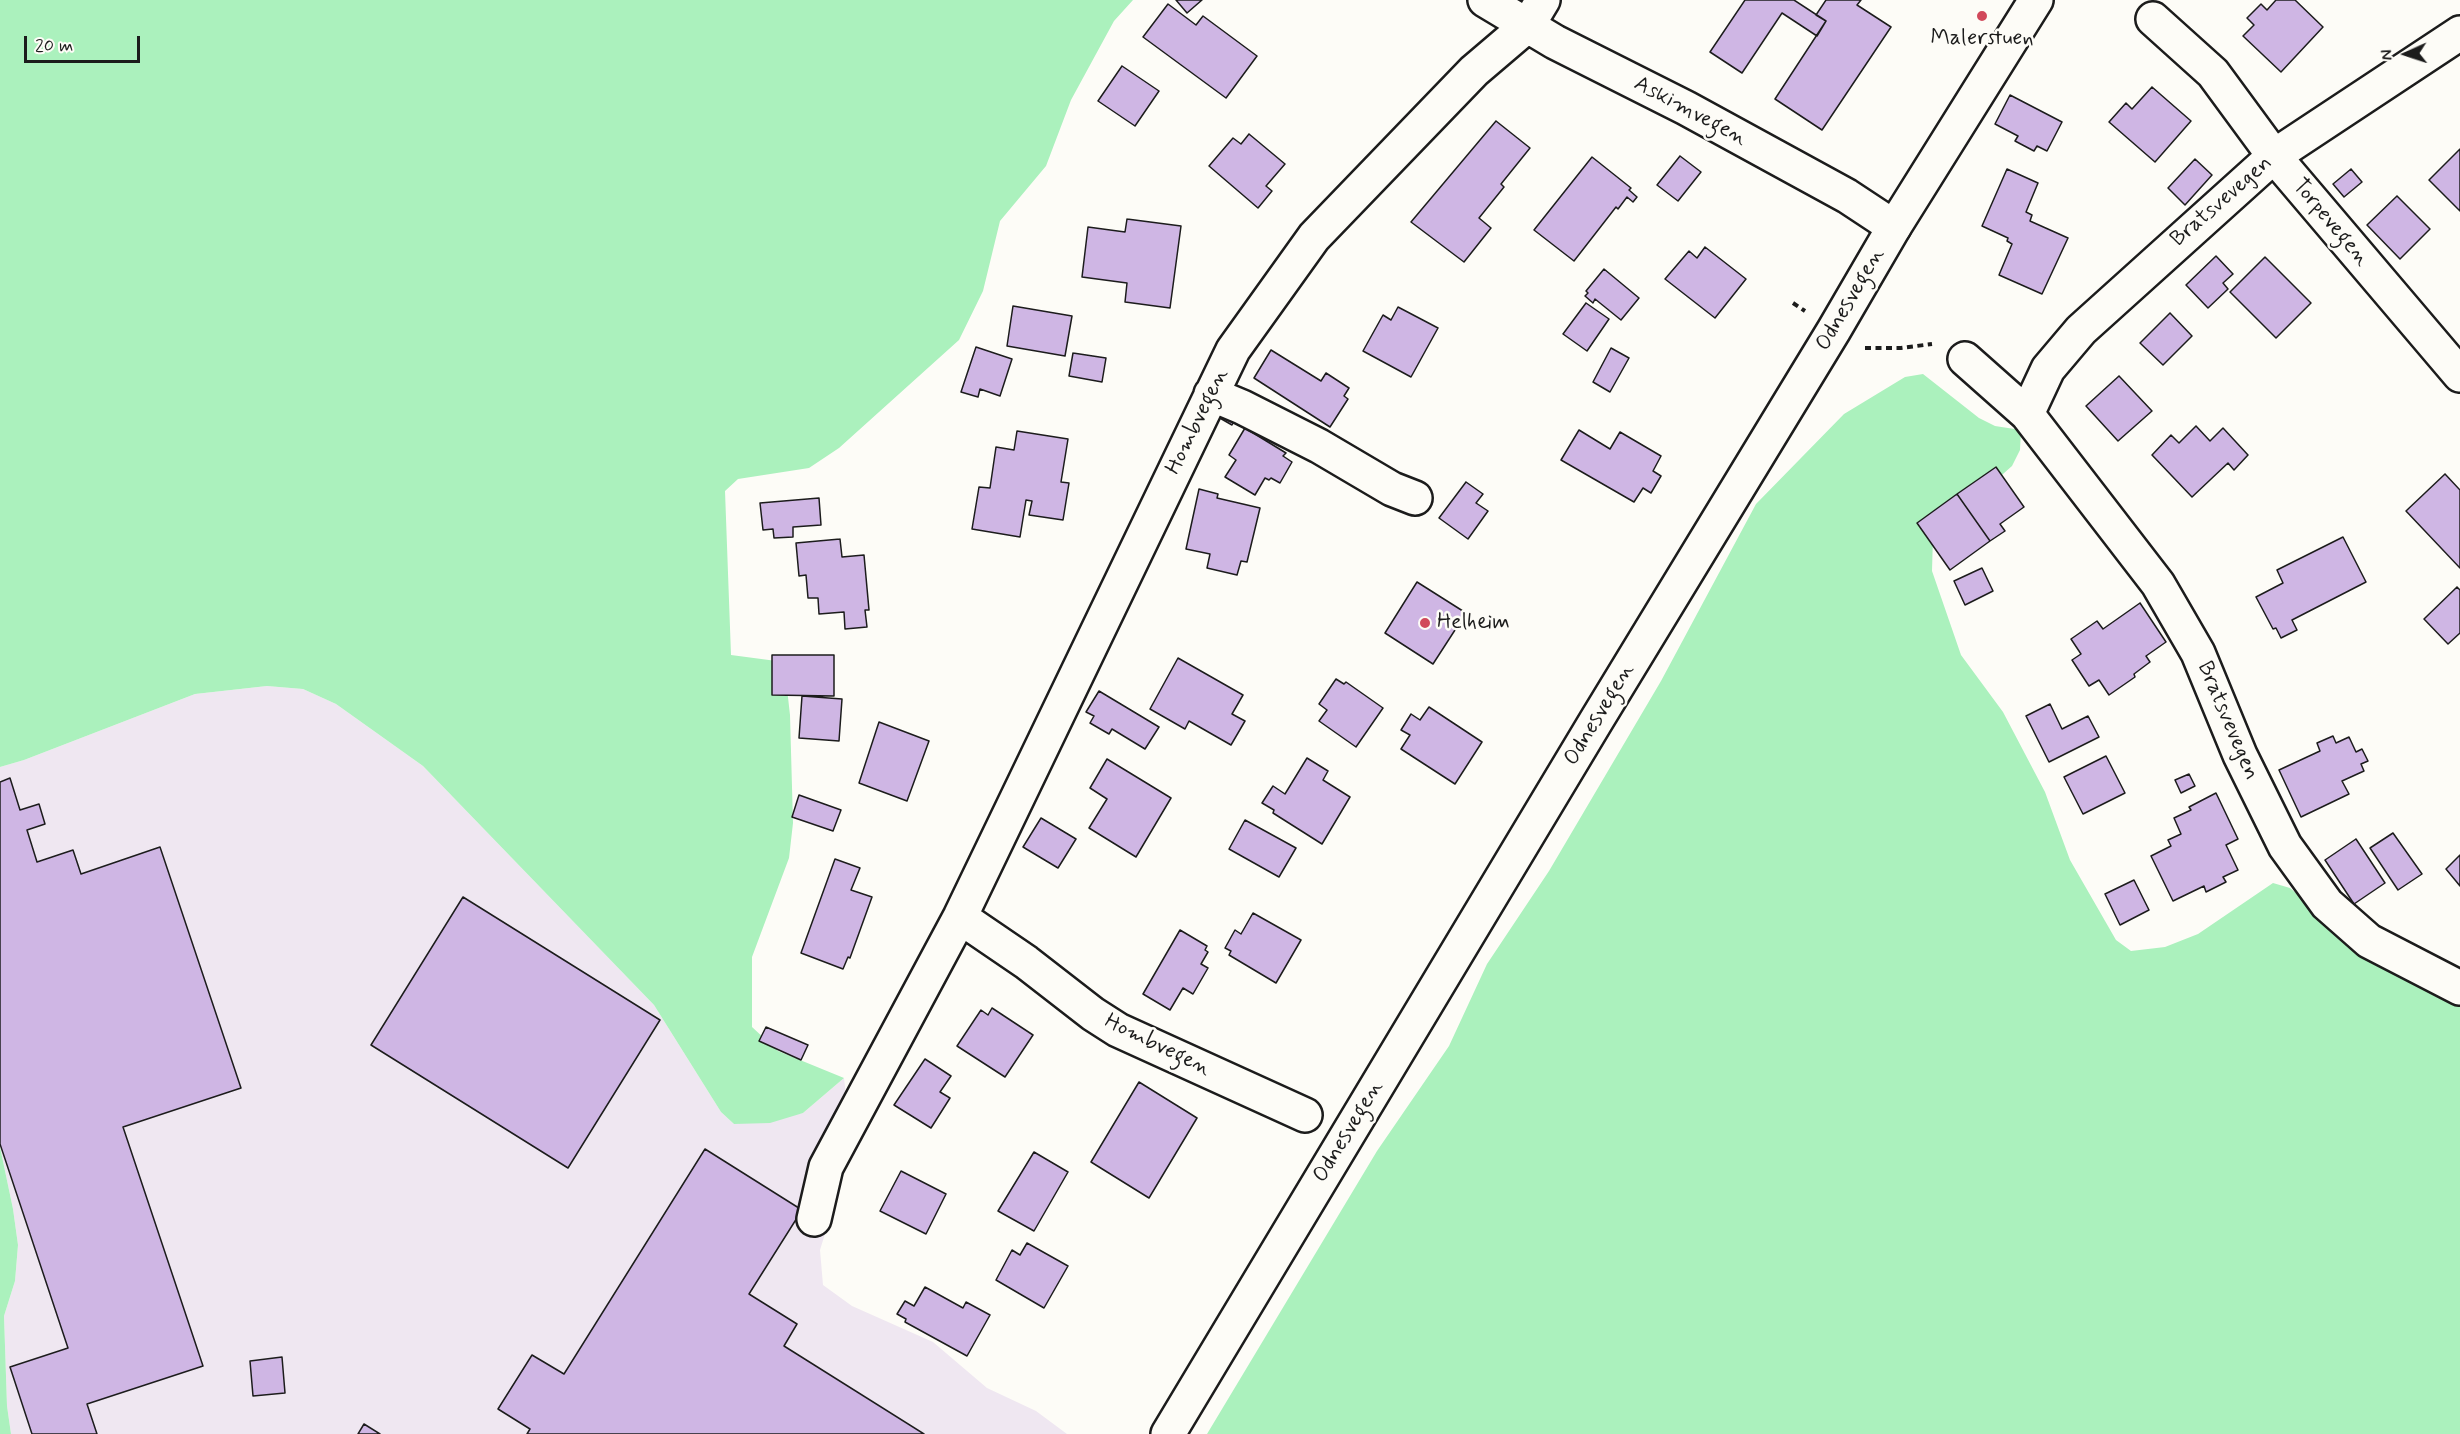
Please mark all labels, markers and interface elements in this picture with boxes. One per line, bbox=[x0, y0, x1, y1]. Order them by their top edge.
marker: Malerstuen bbox=[1975, 9, 1989, 23]
scale bar bbox=[27, 24, 142, 62]
north arrow bbox=[2376, 24, 2436, 84]
place label: Malerstuen bbox=[1931, 26, 2033, 52]
text: 20 m bbox=[35, 34, 73, 58]
text: N bbox=[2377, 49, 2398, 61]
street label: Askimvegen bbox=[1629, 71, 1751, 153]
street label: Bratsvevegen bbox=[2166, 151, 2278, 253]
street label: Torpevegen bbox=[2286, 174, 2374, 272]
street label: Odnesvegen bbox=[1811, 244, 1891, 356]
street label: Hombvegen bbox=[1161, 365, 1235, 479]
place label: Helheim bbox=[1437, 610, 1510, 636]
marker: Helheim bbox=[1418, 616, 1432, 630]
street label: Bratsvevegen bbox=[2190, 658, 2264, 784]
street label: Odnesvegen bbox=[1559, 659, 1641, 771]
street label: Hombvegen bbox=[1100, 1009, 1214, 1083]
street label: Odnesvegen bbox=[1308, 1076, 1390, 1188]

